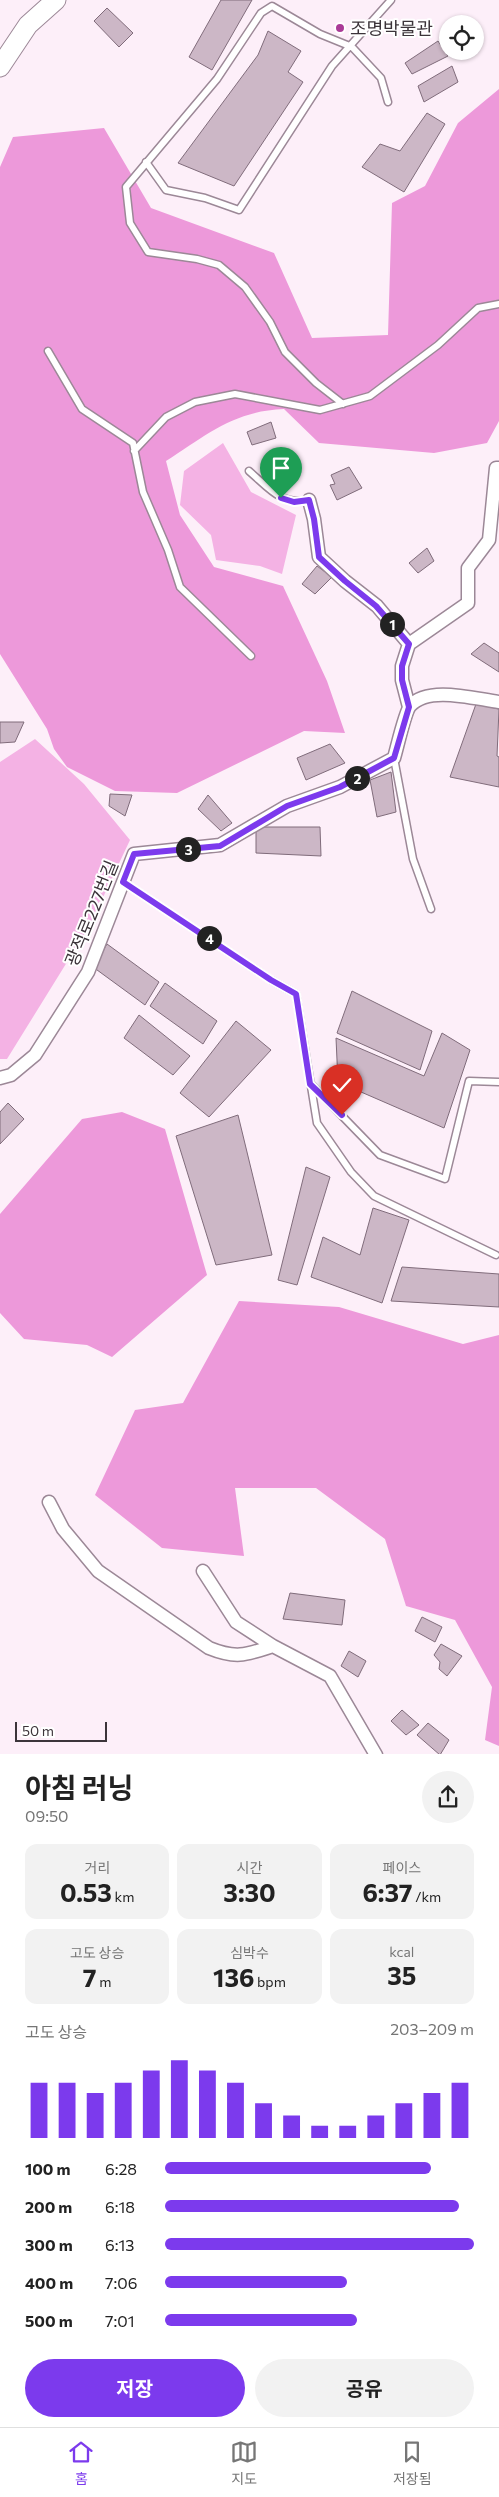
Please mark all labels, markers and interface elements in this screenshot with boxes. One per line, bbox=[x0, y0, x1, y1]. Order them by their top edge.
map controls bbox=[439, 15, 484, 60]
button: locate bbox=[439, 15, 484, 60]
place label: 조명박물관 bbox=[350, 17, 433, 39]
marker: 조명박물관 bbox=[334, 22, 346, 34]
pin bbox=[260, 447, 302, 498]
icon: arrive bbox=[267, 454, 295, 482]
pin: 1 bbox=[380, 612, 404, 636]
text: 1 bbox=[389, 616, 396, 633]
pin: 2 bbox=[344, 766, 370, 790]
text: 2 bbox=[354, 770, 361, 787]
pin: 3 bbox=[176, 836, 200, 862]
text: 3 bbox=[184, 841, 193, 858]
street label: 광적로227번길 bbox=[60, 857, 122, 969]
pin: 4 bbox=[196, 926, 222, 950]
text: 4 bbox=[205, 930, 214, 947]
pin bbox=[321, 1064, 363, 1115]
icon: check bbox=[328, 1071, 356, 1099]
scale bar bbox=[15, 1720, 108, 1743]
text: 50 m bbox=[22, 1722, 54, 1739]
text: 아침 러닝 bbox=[25, 1770, 133, 1804]
button: share bbox=[422, 1771, 474, 1823]
text: 09:50 bbox=[25, 1806, 69, 1825]
text: 거리 bbox=[84, 1859, 110, 1876]
text: 시간 bbox=[237, 1859, 262, 1876]
text: 페이스 bbox=[383, 1859, 421, 1876]
text: 0.53 bbox=[60, 1877, 112, 1907]
text: 3:30 bbox=[223, 1877, 276, 1907]
text: 6:37 bbox=[362, 1877, 413, 1907]
text: km bbox=[112, 1888, 134, 1905]
text: /km bbox=[413, 1888, 441, 1905]
text: kcal bbox=[389, 1943, 414, 1960]
text: 고도 상승 bbox=[70, 1944, 124, 1961]
text: 심박수 bbox=[230, 1944, 269, 1961]
text: 35 bbox=[387, 1960, 416, 1990]
text: 7 bbox=[83, 1962, 97, 1992]
text: 136 bbox=[213, 1962, 254, 1992]
text: m bbox=[97, 1973, 111, 1990]
text: bpm bbox=[254, 1973, 286, 1990]
text: 203–209 m bbox=[390, 2019, 474, 2038]
text: 고도 상승 bbox=[25, 2022, 87, 2041]
text: 100 m bbox=[25, 2159, 71, 2178]
text: 6:28 bbox=[105, 2159, 137, 2178]
text: 200 m bbox=[25, 2197, 72, 2216]
text: 6:18 bbox=[105, 2197, 135, 2216]
text: 300 m bbox=[25, 2235, 73, 2254]
text: 6:13 bbox=[105, 2235, 134, 2254]
text: 400 m bbox=[25, 2273, 73, 2292]
text: 7:06 bbox=[105, 2273, 137, 2292]
text: 500 m bbox=[25, 2311, 73, 2330]
text: 7:01 bbox=[105, 2311, 135, 2330]
button: 저장 bbox=[25, 2359, 245, 2417]
button: 공유 bbox=[255, 2359, 474, 2417]
tab: 홈 bbox=[67, 2438, 95, 2488]
tab: 지도 bbox=[230, 2438, 258, 2488]
tab: 저장됨 bbox=[393, 2438, 432, 2488]

